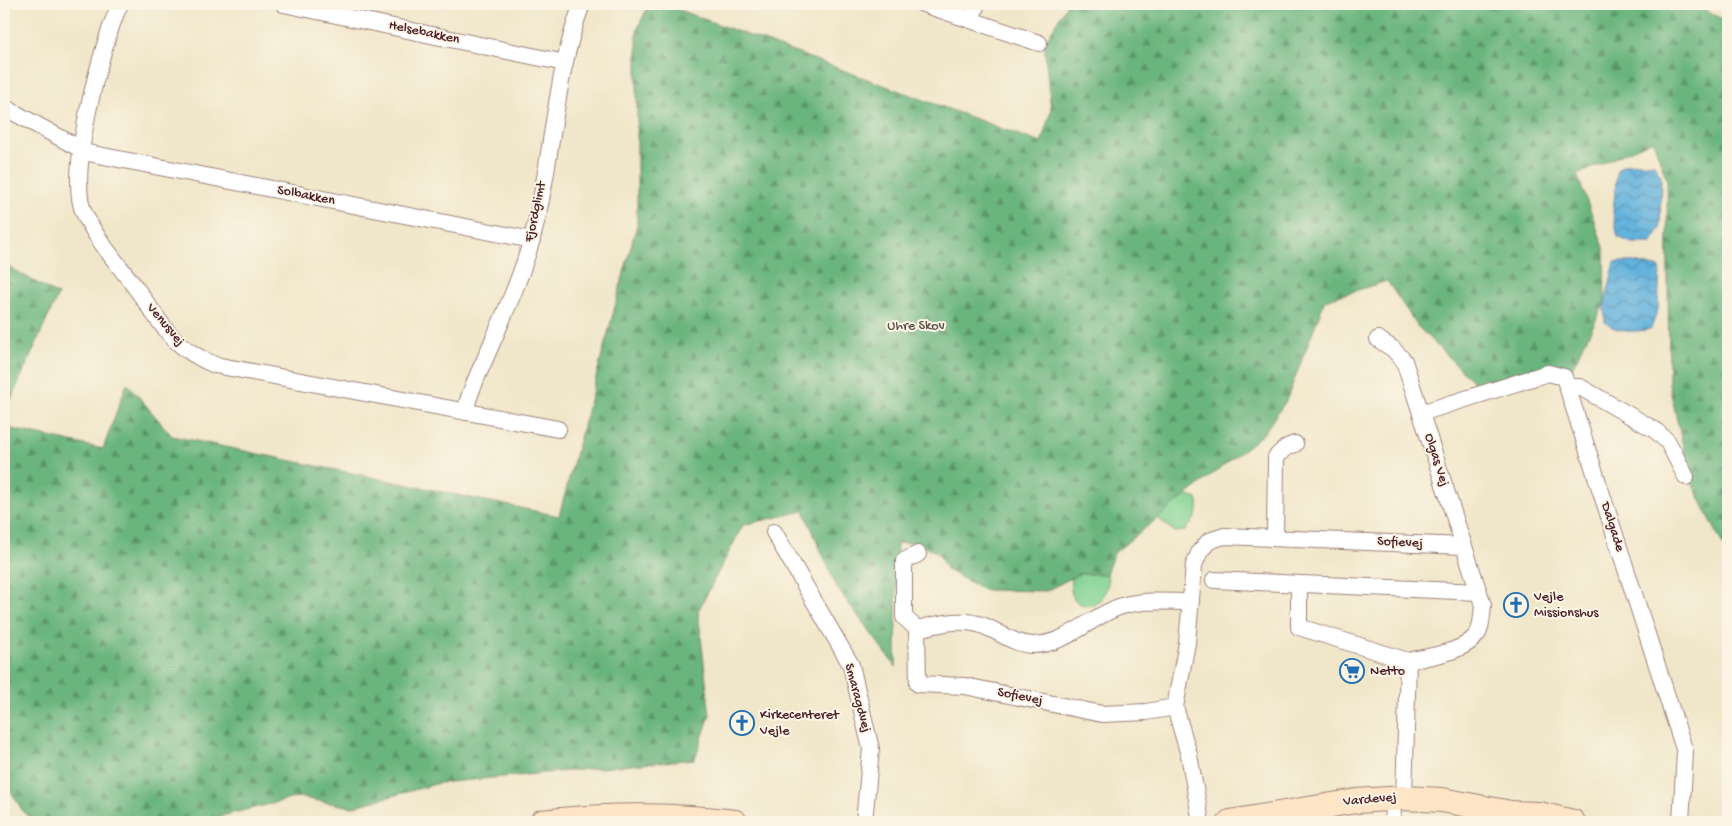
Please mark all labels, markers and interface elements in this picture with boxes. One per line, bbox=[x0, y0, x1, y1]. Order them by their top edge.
street label: Helsebakken bbox=[387, 17, 461, 49]
street label: Fjordglimt bbox=[521, 179, 551, 245]
street label: Solbakken bbox=[276, 182, 337, 210]
street label: Venusvej bbox=[141, 299, 188, 350]
park label: Uhre Skov bbox=[887, 318, 945, 335]
street label: Olgas Vej bbox=[1419, 431, 1453, 489]
street label: Dalgade bbox=[1596, 499, 1628, 555]
street label: Sofievej bbox=[1377, 533, 1423, 553]
place label: Vejle Missionshus bbox=[1533, 589, 1599, 622]
church icon: Vejle Missionshus bbox=[1503, 592, 1529, 618]
supermarket icon: Netto bbox=[1339, 658, 1365, 684]
street label: Smaragdvej bbox=[840, 662, 874, 734]
place label: Netto bbox=[1370, 663, 1405, 680]
street label: Sofievej bbox=[996, 684, 1044, 710]
place label: Kirkecenteret Vejle bbox=[759, 707, 840, 740]
church icon: Kirkecenteret Vejle bbox=[729, 710, 755, 736]
street label: Vardevej bbox=[1342, 789, 1397, 811]

